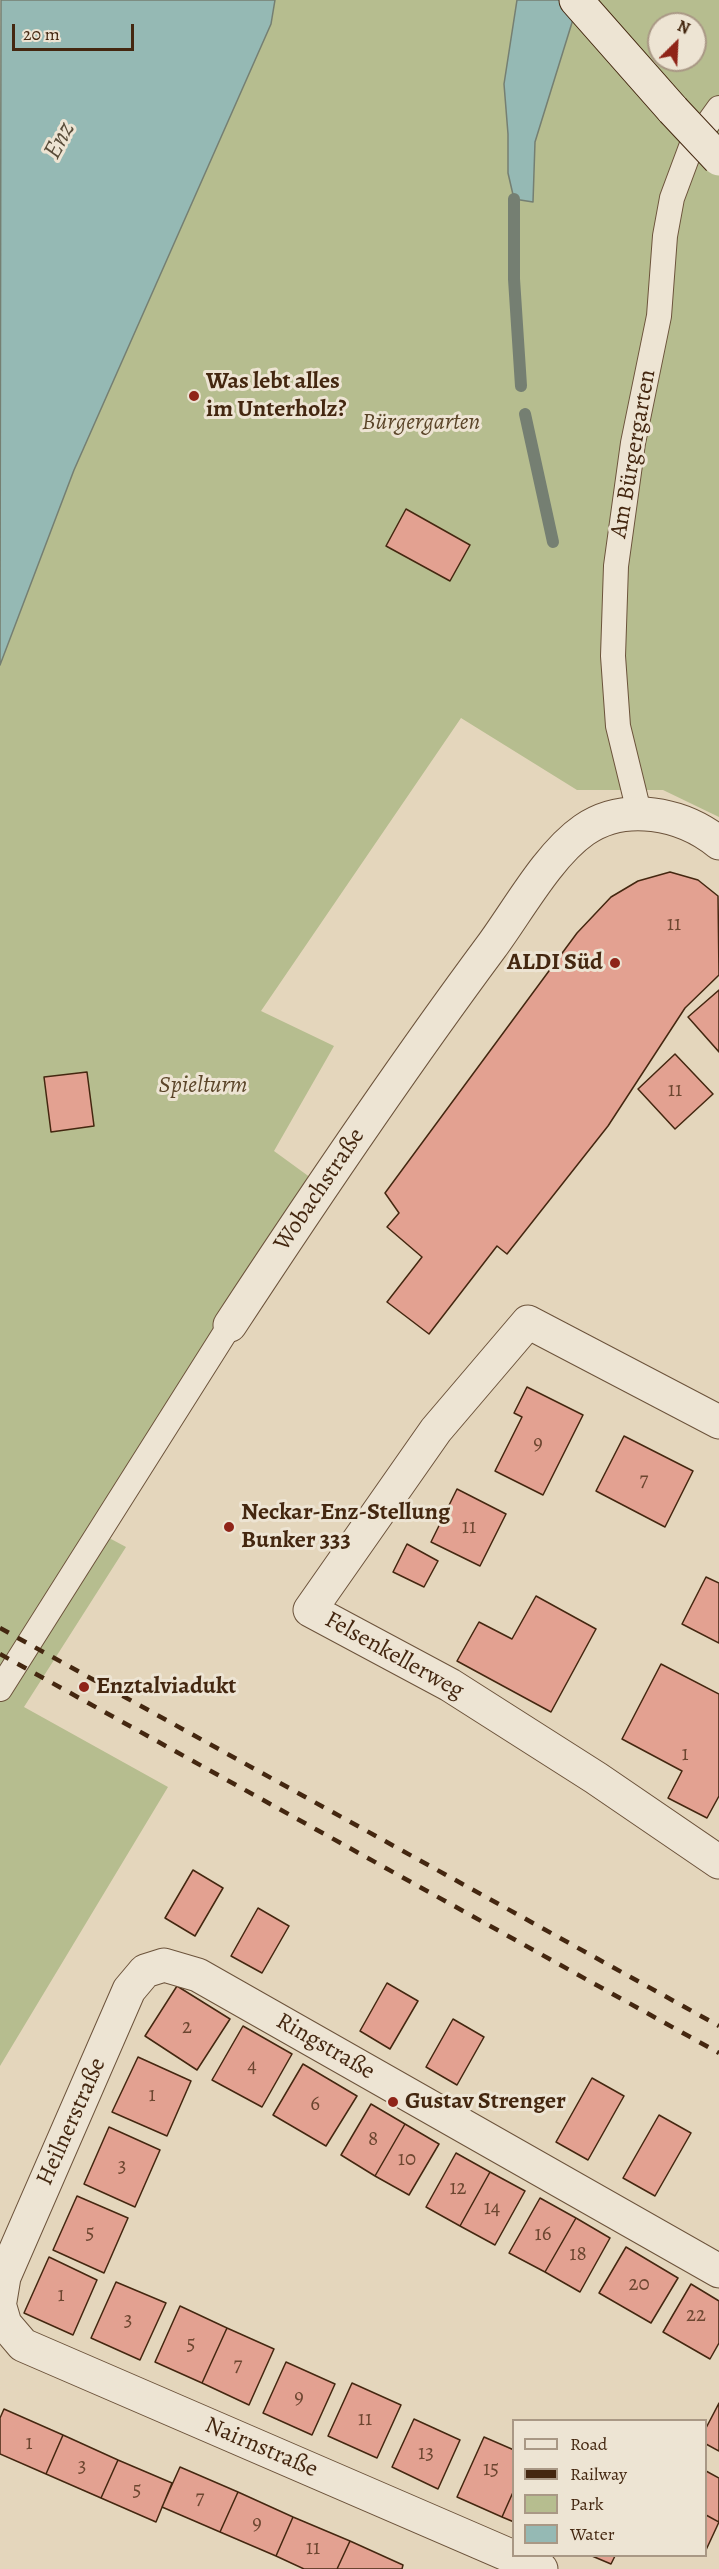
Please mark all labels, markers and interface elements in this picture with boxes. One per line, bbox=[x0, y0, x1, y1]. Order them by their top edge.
scale bar bbox=[15, 12, 136, 50]
north arrow bbox=[647, 12, 707, 72]
text: N bbox=[674, 15, 693, 40]
text: 20 m bbox=[23, 22, 60, 46]
water label: Enz bbox=[37, 117, 83, 165]
street label: Am Bürgergarten bbox=[605, 367, 663, 541]
place label: Was lebt alles im Unterholz? bbox=[206, 368, 346, 424]
marker: Was lebt alles im Unterholz? bbox=[187, 389, 201, 403]
park label: Bürgergarten bbox=[362, 409, 480, 437]
house number: 11 bbox=[667, 912, 681, 938]
place label: ALDI Süd bbox=[507, 949, 603, 977]
marker: ALDI Süd bbox=[608, 956, 622, 970]
park label: Spielturm bbox=[159, 1072, 247, 1100]
house number: 11 bbox=[668, 1078, 682, 1104]
street label: Wobachstraße bbox=[268, 1123, 372, 1257]
house number: 9 bbox=[533, 1431, 543, 1457]
house number: 7 bbox=[640, 1468, 648, 1494]
place label: Neckar-Enz-Stellung Bunker 333 bbox=[241, 1499, 450, 1555]
house number: 11 bbox=[462, 1515, 476, 1541]
marker: Neckar-Enz-Stellung Bunker 333 bbox=[222, 1520, 236, 1534]
street label: Felsenkellerweg bbox=[319, 1606, 469, 1706]
place label: Enztalviadukt bbox=[96, 1673, 236, 1701]
marker: Enztalviadukt bbox=[77, 1680, 91, 1694]
house number: 1 bbox=[681, 1742, 689, 1768]
street label: Ringstraße bbox=[271, 2007, 379, 2087]
house number: 2 bbox=[182, 2015, 192, 2041]
street label: Heilnerstraße bbox=[31, 2054, 113, 2190]
house number: 4 bbox=[247, 2054, 257, 2080]
house number: 1 bbox=[148, 2083, 156, 2109]
place label: Gustav Strenger bbox=[405, 2088, 566, 2116]
house number: 6 bbox=[310, 2092, 320, 2118]
marker: Gustav Strenger bbox=[386, 2095, 400, 2109]
house number: 8 bbox=[368, 2127, 378, 2153]
house number: 10 bbox=[398, 2147, 416, 2173]
house number: 3 bbox=[118, 2154, 126, 2180]
house number: 12 bbox=[449, 2176, 467, 2202]
house number: 14 bbox=[484, 2196, 500, 2222]
house number: 5 bbox=[85, 2221, 95, 2247]
house number: 16 bbox=[535, 2222, 551, 2248]
house number: 18 bbox=[569, 2242, 587, 2268]
house number: 20 bbox=[628, 2272, 650, 2298]
house number: 1 bbox=[57, 2283, 65, 2309]
house number: 22 bbox=[686, 2303, 706, 2329]
house number: 3 bbox=[124, 2308, 132, 2334]
house number: 5 bbox=[186, 2332, 196, 2358]
house number: 7 bbox=[234, 2353, 242, 2379]
house number: 9 bbox=[294, 2385, 304, 2411]
house number: 11 bbox=[358, 2407, 372, 2433]
street label: Nairnstraße bbox=[200, 2411, 322, 2485]
legend bbox=[512, 2419, 707, 2557]
house number: 1 bbox=[25, 2431, 33, 2457]
text: Road bbox=[570, 2432, 607, 2456]
house number: 13 bbox=[418, 2441, 434, 2467]
house number: 3 bbox=[78, 2454, 86, 2480]
house number: 15 bbox=[483, 2457, 499, 2483]
text: Railway bbox=[570, 2462, 627, 2486]
house number: 5 bbox=[132, 2478, 142, 2504]
house number: 7 bbox=[196, 2486, 204, 2512]
text: Park bbox=[570, 2492, 604, 2516]
house number: 9 bbox=[252, 2511, 262, 2537]
text: Water bbox=[570, 2522, 615, 2546]
house number: 11 bbox=[306, 2536, 320, 2562]

